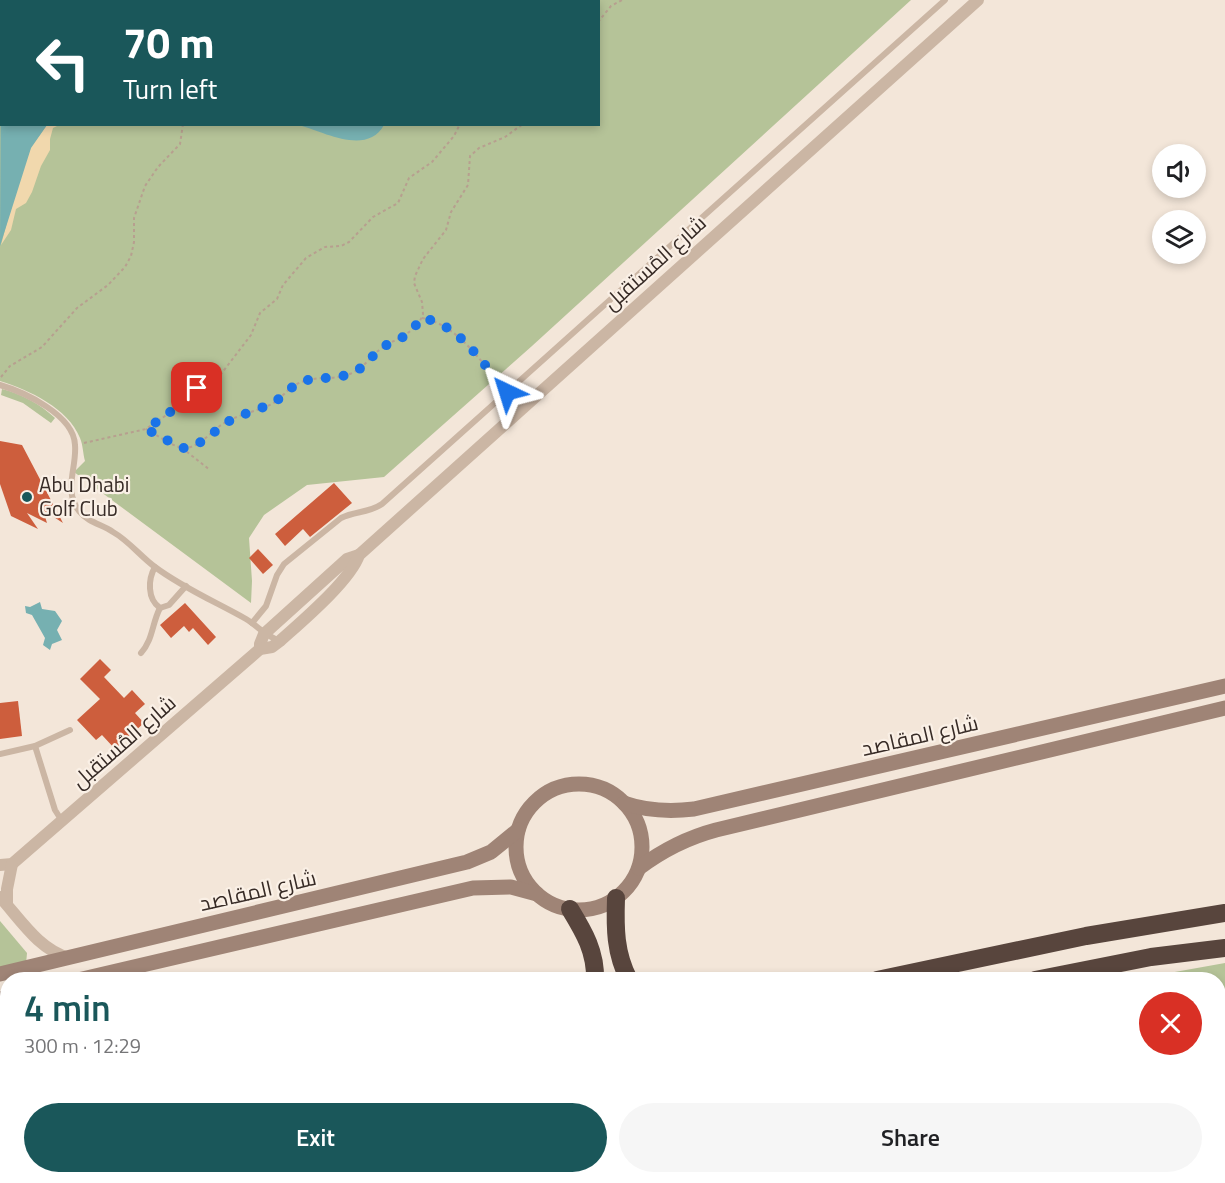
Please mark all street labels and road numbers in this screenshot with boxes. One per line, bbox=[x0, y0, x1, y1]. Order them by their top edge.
street label: شارع المُستقبل bbox=[596, 207, 713, 317]
street label: شارع المُستقبل bbox=[64, 687, 183, 796]
street label: شارع المقاصد bbox=[858, 706, 981, 764]
street label: شارع المقاصد bbox=[196, 861, 319, 919]

